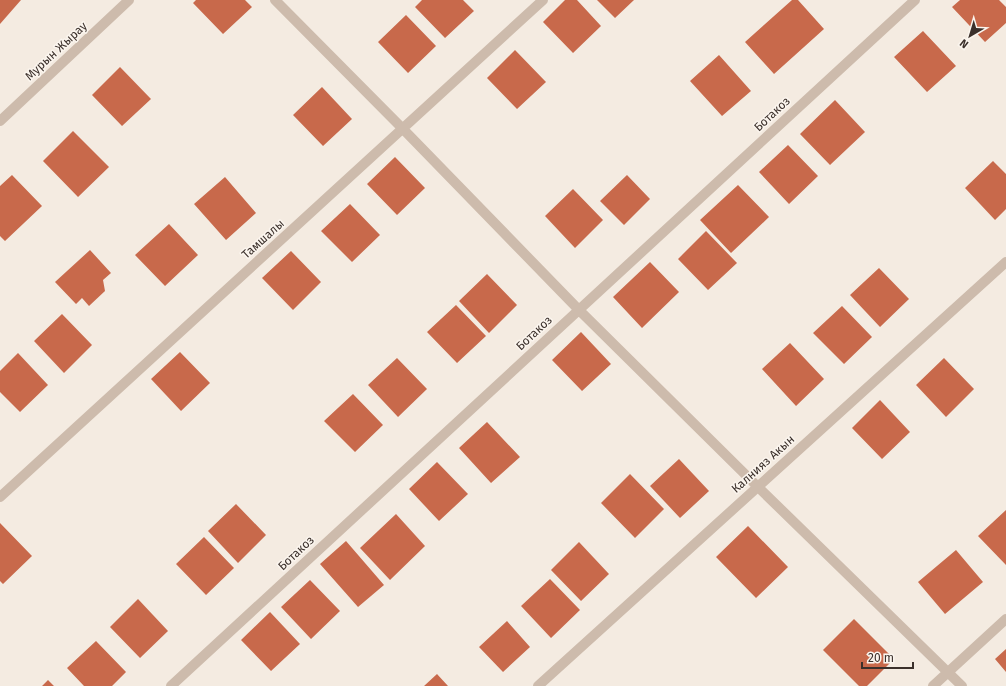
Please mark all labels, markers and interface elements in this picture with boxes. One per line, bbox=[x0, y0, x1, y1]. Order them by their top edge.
north arrow bbox=[950, 16, 990, 56]
street label: Мурын Жырау bbox=[22, 19, 90, 83]
text: N bbox=[957, 36, 971, 51]
street label: Ботакоз bbox=[751, 94, 793, 134]
street label: Тамшалы bbox=[239, 216, 287, 262]
street label: Ботакоз bbox=[513, 313, 555, 353]
street label: Калнияз Акын bbox=[729, 432, 797, 496]
street label: Ботакоз bbox=[275, 533, 317, 573]
scale bar bbox=[862, 644, 913, 670]
text: 20 m bbox=[868, 651, 894, 665]

